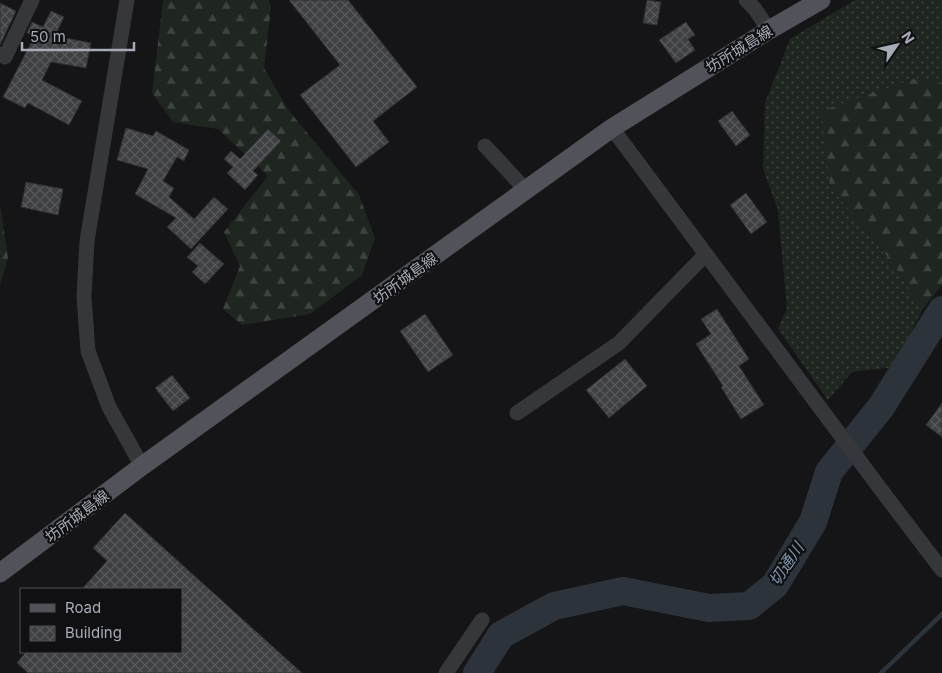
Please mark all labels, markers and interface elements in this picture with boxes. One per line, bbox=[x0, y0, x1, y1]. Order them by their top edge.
scale bar bbox=[22, 20, 135, 52]
north arrow bbox=[872, 20, 922, 70]
street label: 坊所城島線 bbox=[702, 21, 776, 77]
text: 50 m bbox=[30, 27, 66, 46]
text: N bbox=[898, 28, 918, 47]
street label: 坊所城島線 bbox=[369, 248, 441, 308]
street label: 坊所城島線 bbox=[41, 486, 113, 546]
water label: 切通川 bbox=[764, 537, 809, 589]
legend bbox=[20, 588, 182, 653]
text: Road bbox=[65, 598, 101, 617]
text: Building bbox=[65, 623, 122, 642]

